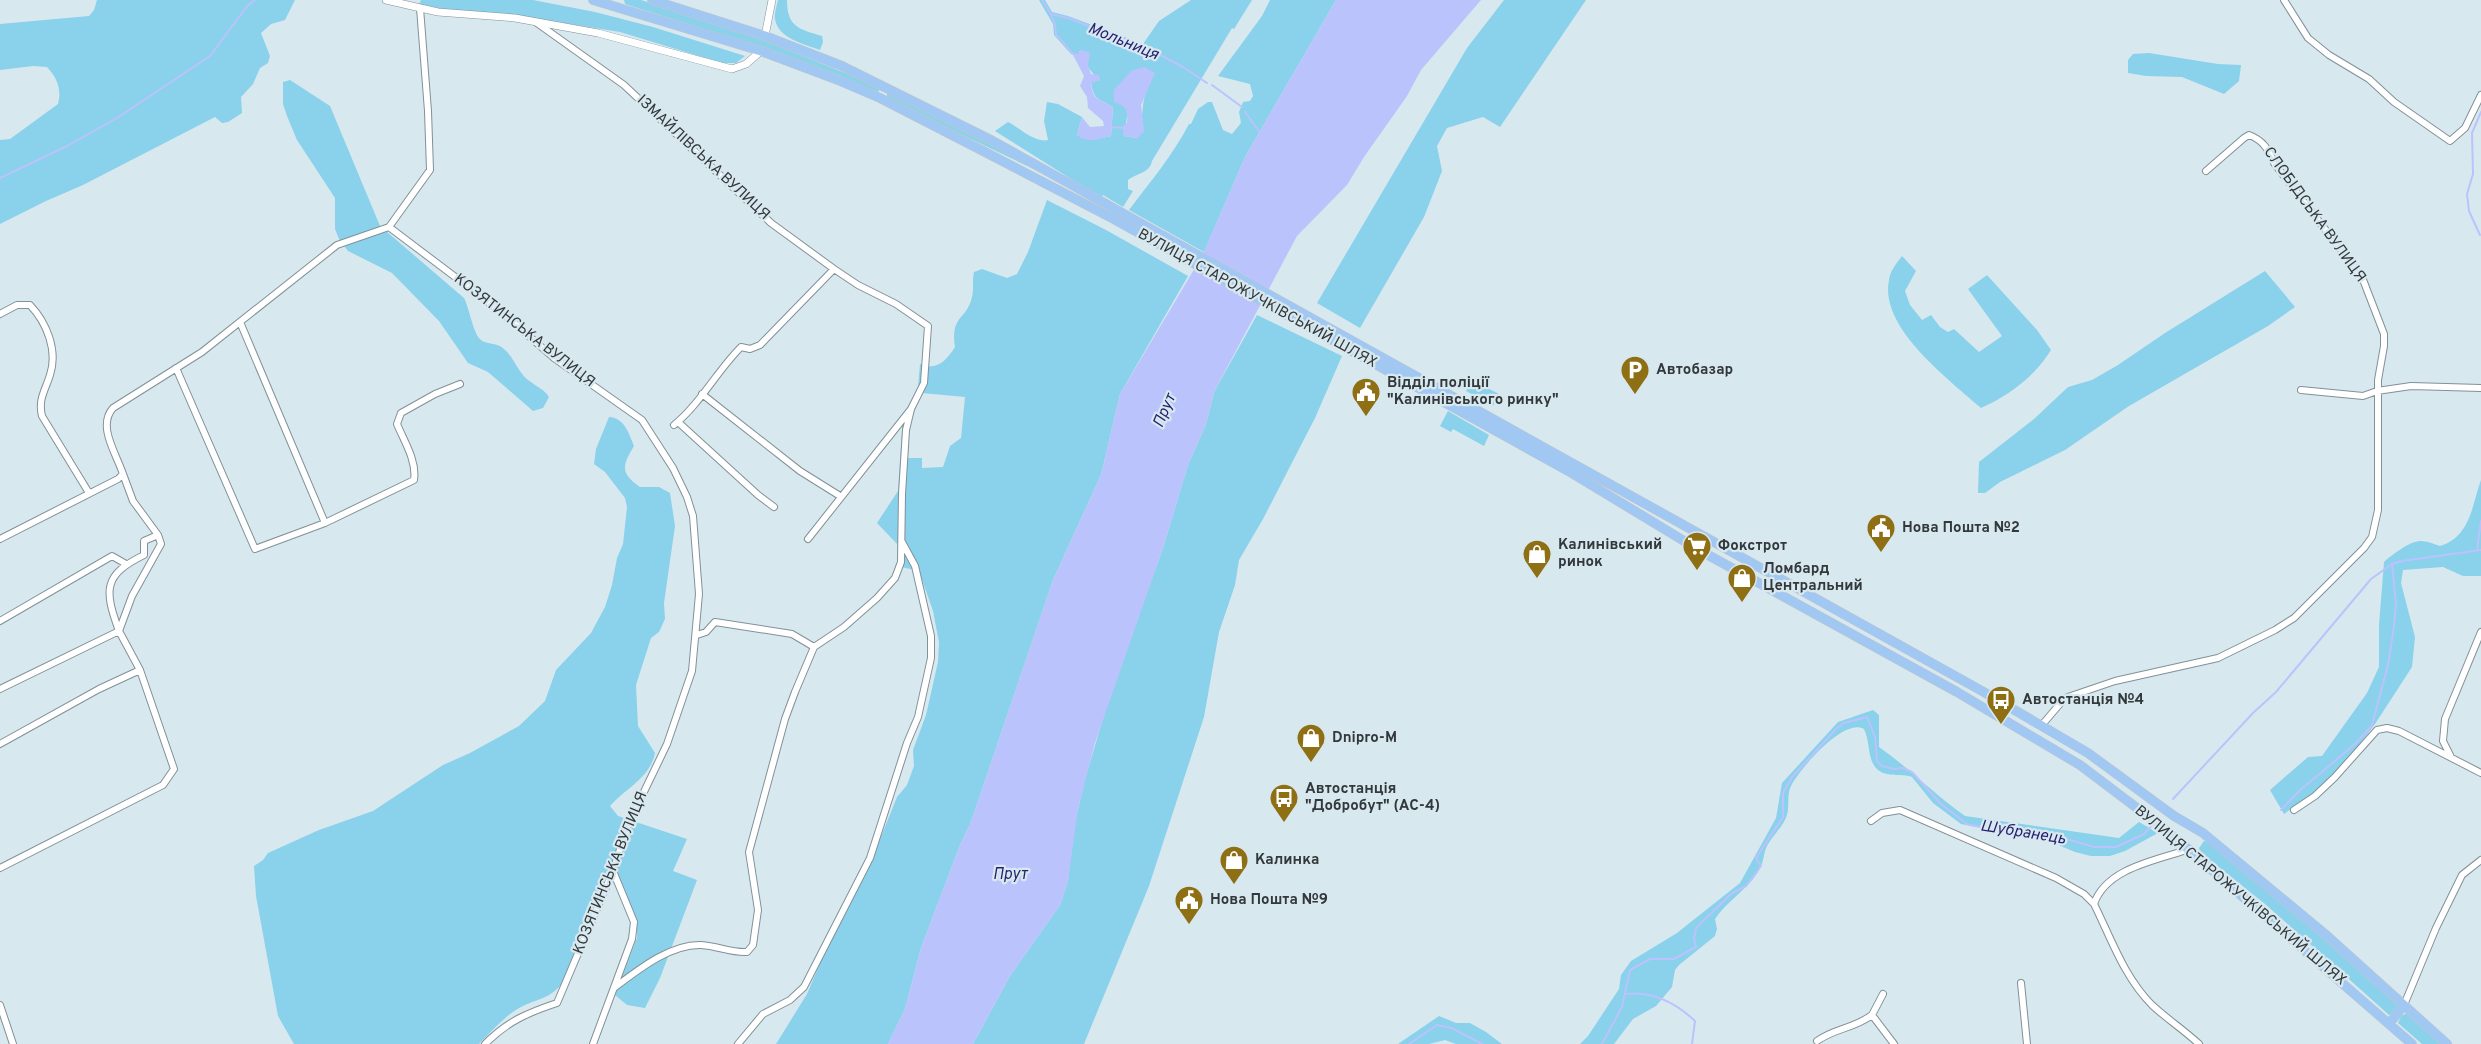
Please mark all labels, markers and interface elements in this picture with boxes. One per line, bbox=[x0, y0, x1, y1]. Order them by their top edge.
water label: Мольниця bbox=[1085, 19, 1162, 66]
street label: ІЗМАЙЛІВСЬКА ВУЛИЦЯ bbox=[632, 90, 775, 225]
street label: СЛОБІДСЬКА ВУЛИЦЯ bbox=[2259, 144, 2369, 286]
street label: ВУЛИЦЯ СТАРОЖУЧКІВСЬКИЙ ШЛЯХ bbox=[1134, 223, 1381, 373]
street label: КОЗЯТИНСЬКА ВУЛИЦЯ bbox=[450, 270, 598, 392]
parking icon: Автобазар bbox=[1619, 354, 1651, 396]
place label: Автобазар bbox=[1656, 361, 1733, 380]
place label: Відділ поліції "Калинівського ринку" bbox=[1387, 374, 1559, 410]
public building icon: Відділ поліції "Калинівського ринку" bbox=[1350, 376, 1382, 418]
water label: Прут bbox=[1149, 389, 1182, 431]
public building icon: Нова Пошта №2 bbox=[1865, 512, 1897, 554]
place label: Нова Пошта №2 bbox=[1902, 519, 2020, 538]
supermarket icon: Фокстрот bbox=[1681, 530, 1713, 572]
place label: Калинівський ринок bbox=[1558, 536, 1662, 572]
place label: Фокстрот bbox=[1718, 537, 1787, 556]
shop icon: Калинівський ринок bbox=[1521, 538, 1553, 580]
place label: Ломбард Центральний bbox=[1763, 560, 1863, 596]
shop icon: Ломбард Центральний bbox=[1726, 562, 1758, 604]
bus stop icon: Автостанція №4 bbox=[1985, 684, 2017, 726]
place label: Автостанція №4 bbox=[2022, 691, 2144, 710]
shop icon: Dnipro-M bbox=[1295, 722, 1327, 764]
place label: Dnipro-M bbox=[1332, 729, 1397, 748]
place label: Автостанція "Добробут" (АС-4) bbox=[1305, 780, 1440, 816]
bus stop icon: Автостанція "Добробут" (АС-4) bbox=[1268, 782, 1300, 824]
street label: КОЗЯТИНСЬКА ВУЛИЦЯ bbox=[570, 789, 652, 957]
street label: ВУЛИЦЯ СТАРОЖУЧКІВСЬКИЙ ШЛЯХ bbox=[2130, 800, 2351, 990]
water label: Шубранець bbox=[1979, 816, 2067, 850]
shop icon: Калинка bbox=[1218, 844, 1250, 886]
place label: Калинка bbox=[1255, 851, 1319, 870]
water label: Прут bbox=[993, 865, 1029, 885]
public building icon: Нова Пошта №9 bbox=[1173, 884, 1205, 926]
place label: Нова Пошта №9 bbox=[1210, 891, 1328, 910]

